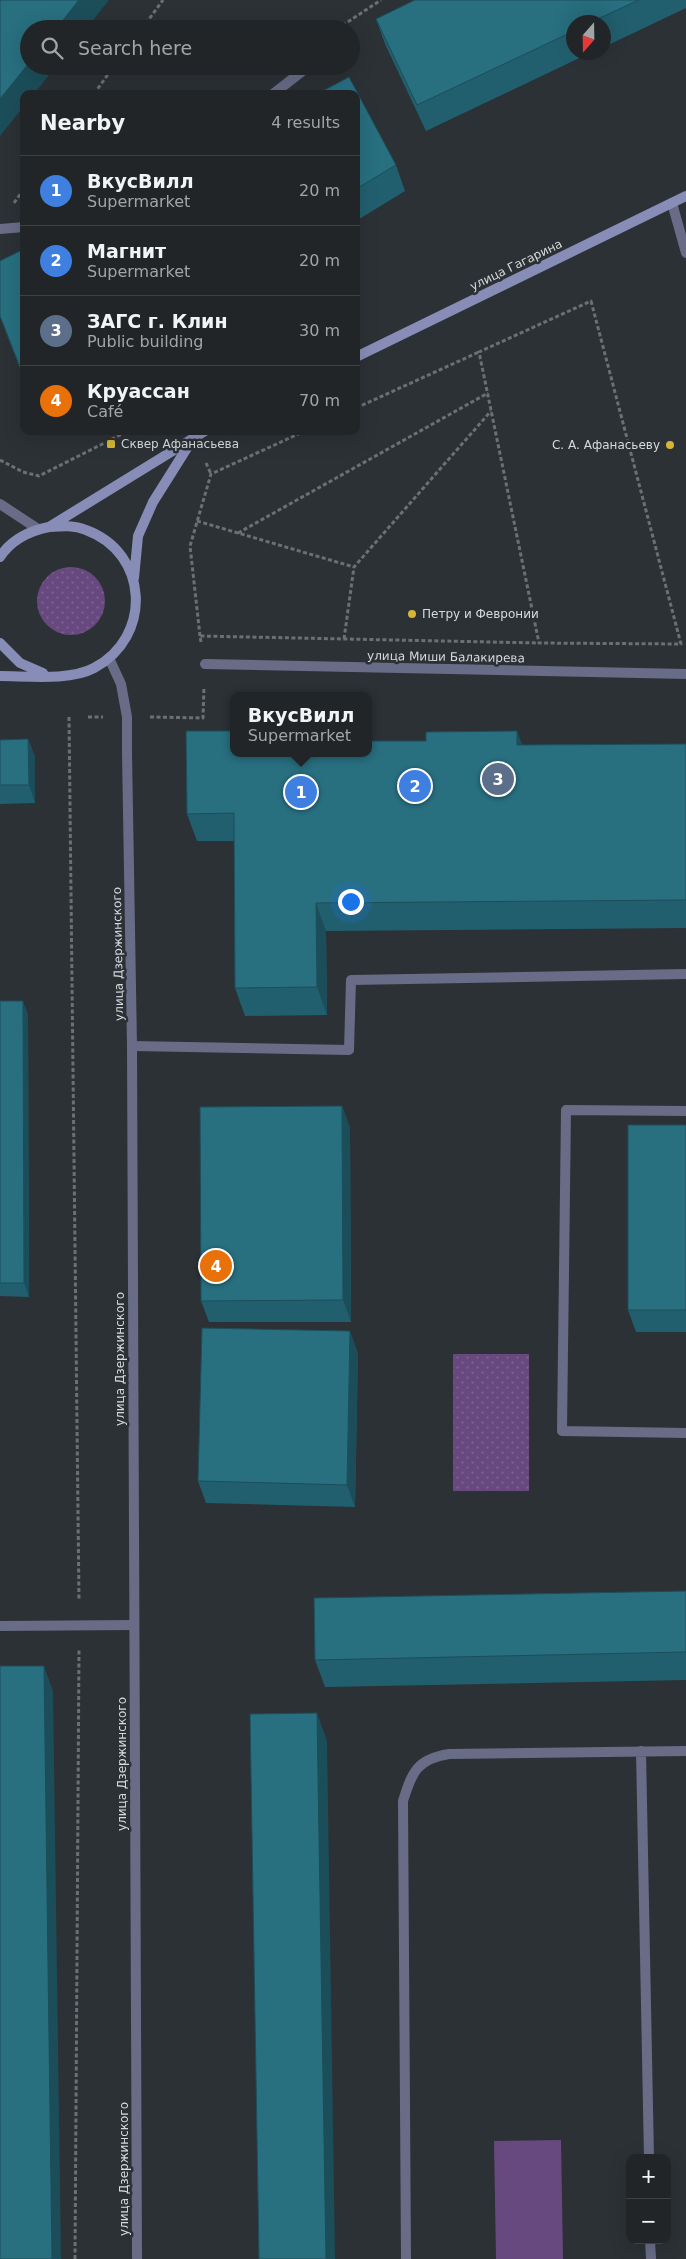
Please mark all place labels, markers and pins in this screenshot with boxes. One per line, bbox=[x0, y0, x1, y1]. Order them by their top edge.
place label: Сквер Афанасьева bbox=[121, 437, 239, 451]
marker: Сквер Афанасьева bbox=[105, 438, 117, 450]
place label: С. А. Афанасьеву bbox=[552, 438, 660, 452]
marker: С. А. Афанасьеву bbox=[664, 439, 676, 451]
place label: Петру и Февронии bbox=[422, 607, 539, 621]
marker: Петру и Февронии bbox=[406, 608, 418, 620]
pin: 3 bbox=[482, 760, 514, 798]
pin: 2 bbox=[399, 767, 431, 805]
pin: 1 bbox=[285, 773, 317, 811]
pin: 4 bbox=[200, 1247, 232, 1285]

